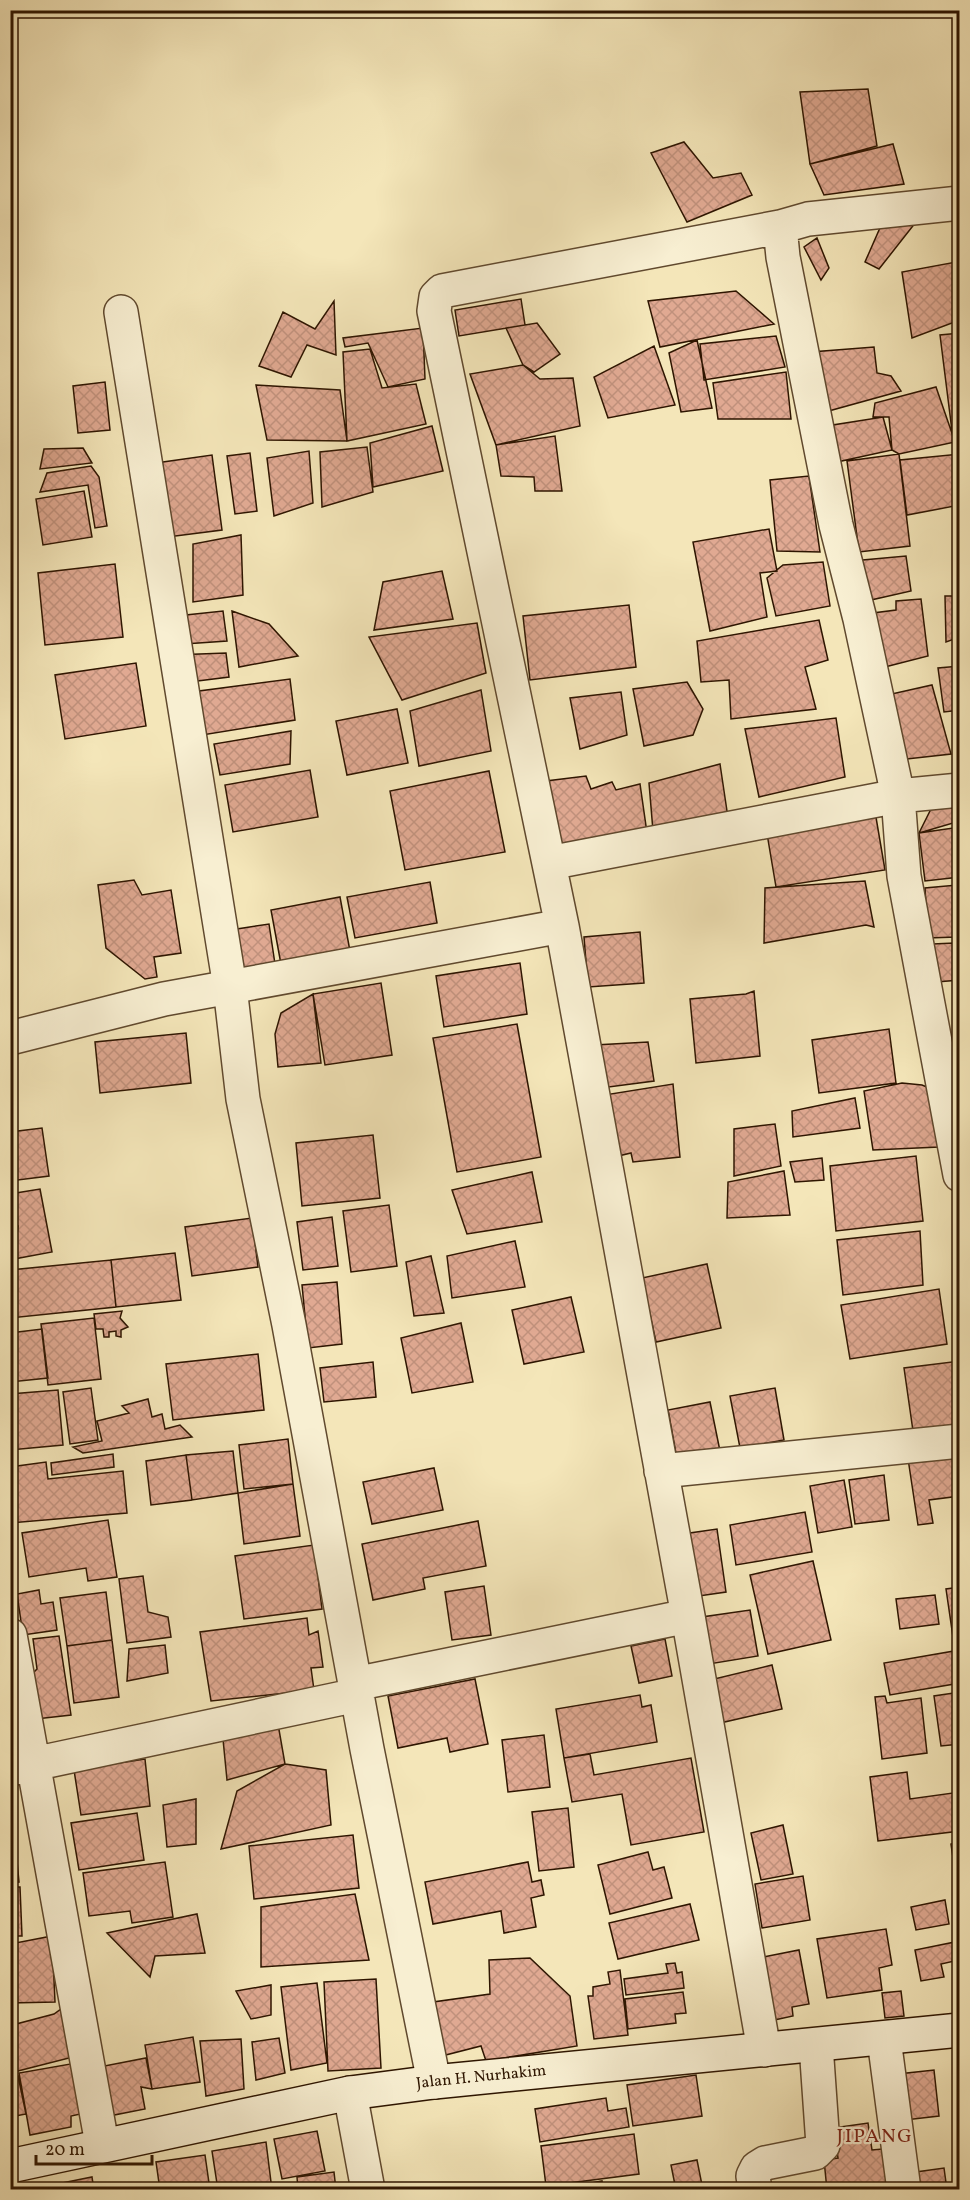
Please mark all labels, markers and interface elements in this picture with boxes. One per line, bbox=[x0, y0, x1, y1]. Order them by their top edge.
street label: Jalan H. Nurhakim bbox=[415, 2060, 547, 2095]
district label: JIPANG bbox=[837, 2123, 913, 2151]
scale bar bbox=[36, 2128, 152, 2166]
text: 20 m bbox=[45, 2138, 85, 2163]

